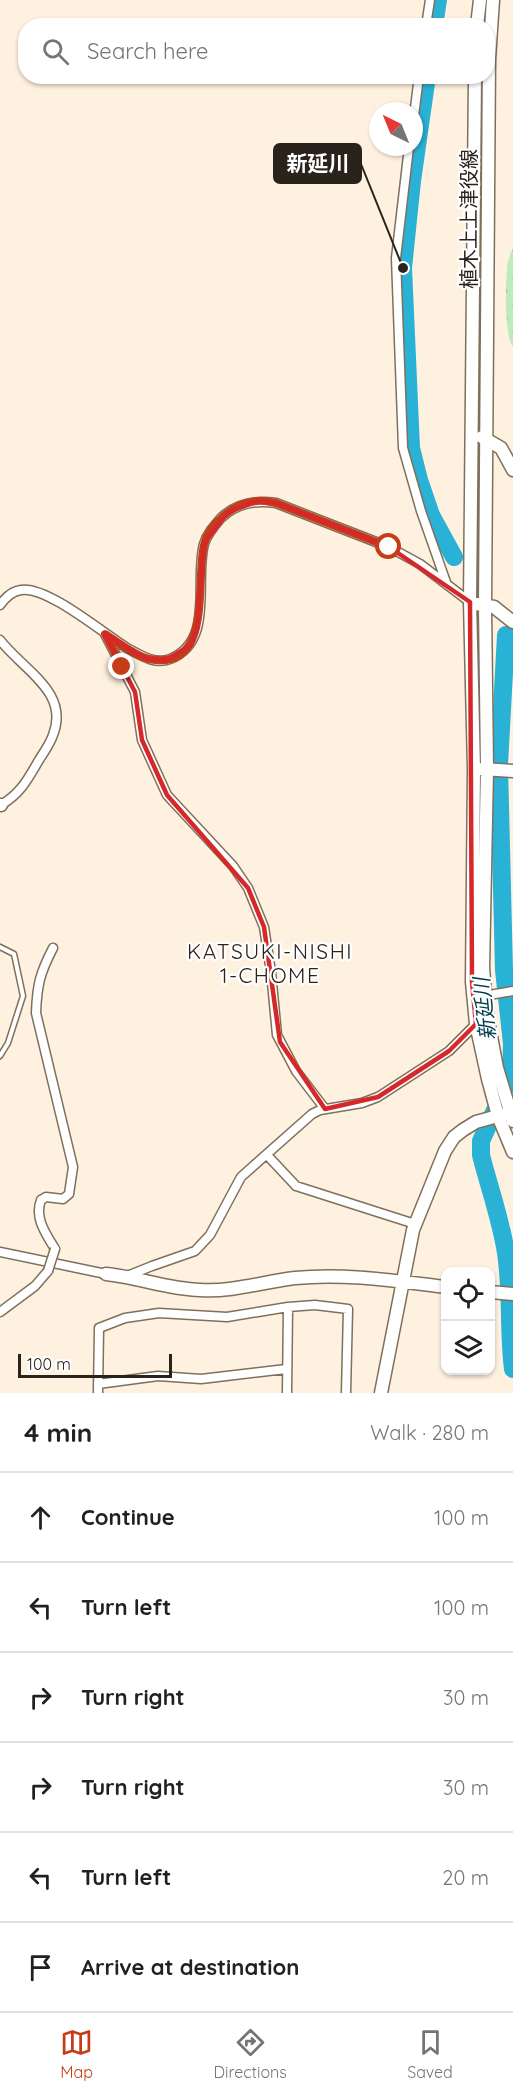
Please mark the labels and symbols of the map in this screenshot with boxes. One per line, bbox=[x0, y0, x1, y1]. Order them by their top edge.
north arrow bbox=[369, 102, 423, 156]
callout: 新延川 bbox=[274, 144, 361, 183]
street label: 植木上上津役線 bbox=[456, 149, 481, 289]
text: 新延川 bbox=[287, 150, 350, 176]
route start bbox=[375, 533, 401, 559]
route end bbox=[108, 653, 134, 679]
district label: KATSUKI-NISHI 1-CHOME bbox=[187, 938, 353, 988]
water label: 新延川 bbox=[468, 974, 500, 1042]
scale bar bbox=[18, 1351, 172, 1378]

